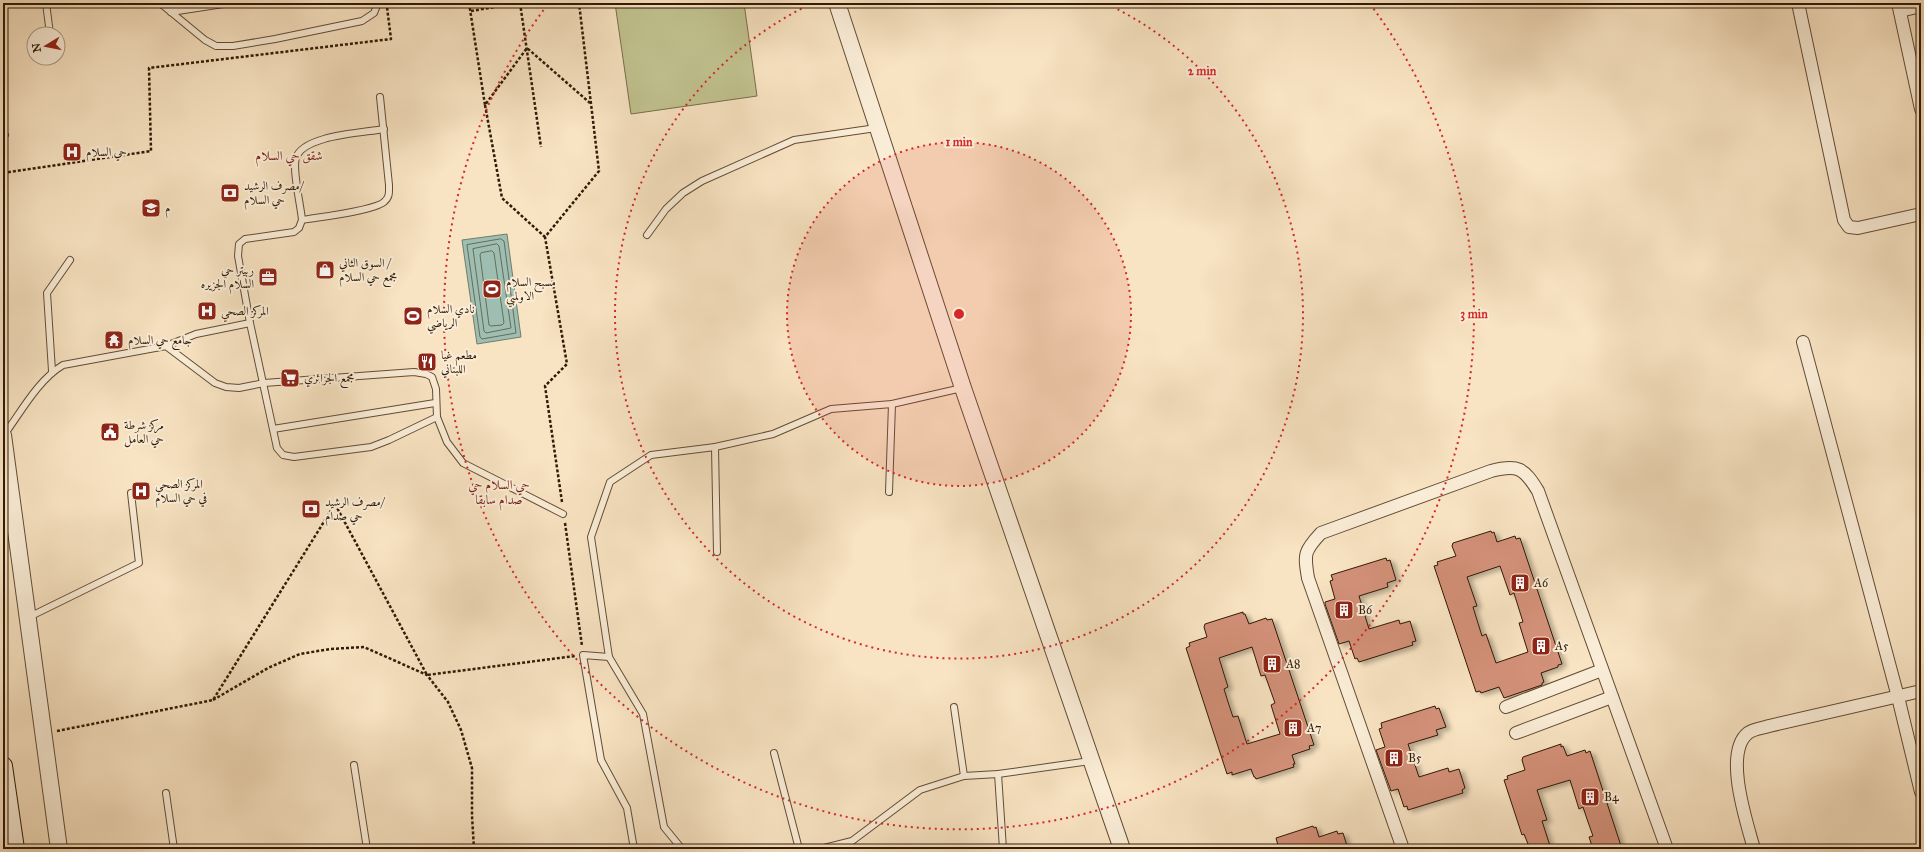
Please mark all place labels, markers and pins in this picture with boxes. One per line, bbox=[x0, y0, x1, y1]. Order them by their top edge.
hospital icon: حي السلام bbox=[61, 141, 83, 163]
place label: حي السلام bbox=[86, 145, 127, 163]
place label: مصرف الرشيد/ حي السلام bbox=[244, 179, 305, 211]
bank icon: مصرف الرشيد/ حي السلام bbox=[219, 182, 241, 204]
school or university icon: م bbox=[140, 197, 162, 219]
place label: م bbox=[165, 201, 170, 219]
place label: السوق الثاني / مجمع حي السلام bbox=[339, 256, 397, 288]
shop icon: السوق الثاني / مجمع حي السلام bbox=[314, 259, 336, 281]
place label: ربيتر حي السلام الجزيره bbox=[201, 263, 254, 295]
office icon: ربيتر حي السلام الجزيره bbox=[257, 266, 279, 288]
place label: مسبح السلام الاولمبي bbox=[506, 275, 556, 308]
sports icon: مسبح السلام الاولمبي bbox=[481, 278, 503, 300]
hospital icon: المركز الصحي bbox=[196, 300, 218, 322]
place label: نادي السلام الرياضي bbox=[427, 302, 474, 334]
place label: المركز الصحي bbox=[221, 304, 269, 323]
sports icon: نادي السلام الرياضي bbox=[402, 305, 424, 327]
centre of rings bbox=[952, 307, 966, 321]
temple icon: جامع حي السلام bbox=[103, 329, 125, 351]
place label: جامع حي السلام bbox=[128, 333, 192, 351]
place label: مطعم غيا اللبناني bbox=[441, 348, 477, 379]
restaurant icon: مطعم غيا اللبناني bbox=[416, 351, 438, 373]
supermarket icon: مجمع الجزائري bbox=[279, 367, 301, 389]
place label: مجمع الجزائري bbox=[304, 371, 354, 389]
place label: مركز شرطة حي العامل bbox=[124, 418, 164, 449]
public building icon: مركز شرطة حي العامل bbox=[99, 421, 121, 443]
place label: المركز الصحي في حي السلام bbox=[155, 477, 208, 509]
hospital icon: المركز الصحي في حي السلام bbox=[130, 480, 152, 502]
place label: مصرف الرشيد/ حي صدام bbox=[325, 495, 386, 527]
bank icon: مصرف الرشيد/ حي صدام bbox=[300, 498, 322, 520]
building icon: A6 bbox=[1509, 572, 1531, 594]
place label: A6 bbox=[1533, 576, 1549, 590]
building icon: B6 bbox=[1333, 599, 1355, 621]
place label: B6 bbox=[1358, 603, 1373, 617]
building icon: A5 bbox=[1530, 635, 1552, 657]
place label: A5 bbox=[1554, 639, 1569, 653]
building icon: A8 bbox=[1261, 653, 1283, 675]
place label: A8 bbox=[1285, 657, 1300, 671]
building icon: A7 bbox=[1282, 717, 1304, 739]
place label: A7 bbox=[1306, 721, 1321, 735]
building icon: B5 bbox=[1383, 747, 1405, 769]
place label: B5 bbox=[1408, 751, 1422, 765]
building icon: B4 bbox=[1579, 786, 1601, 808]
place label: B4 bbox=[1604, 790, 1619, 804]

